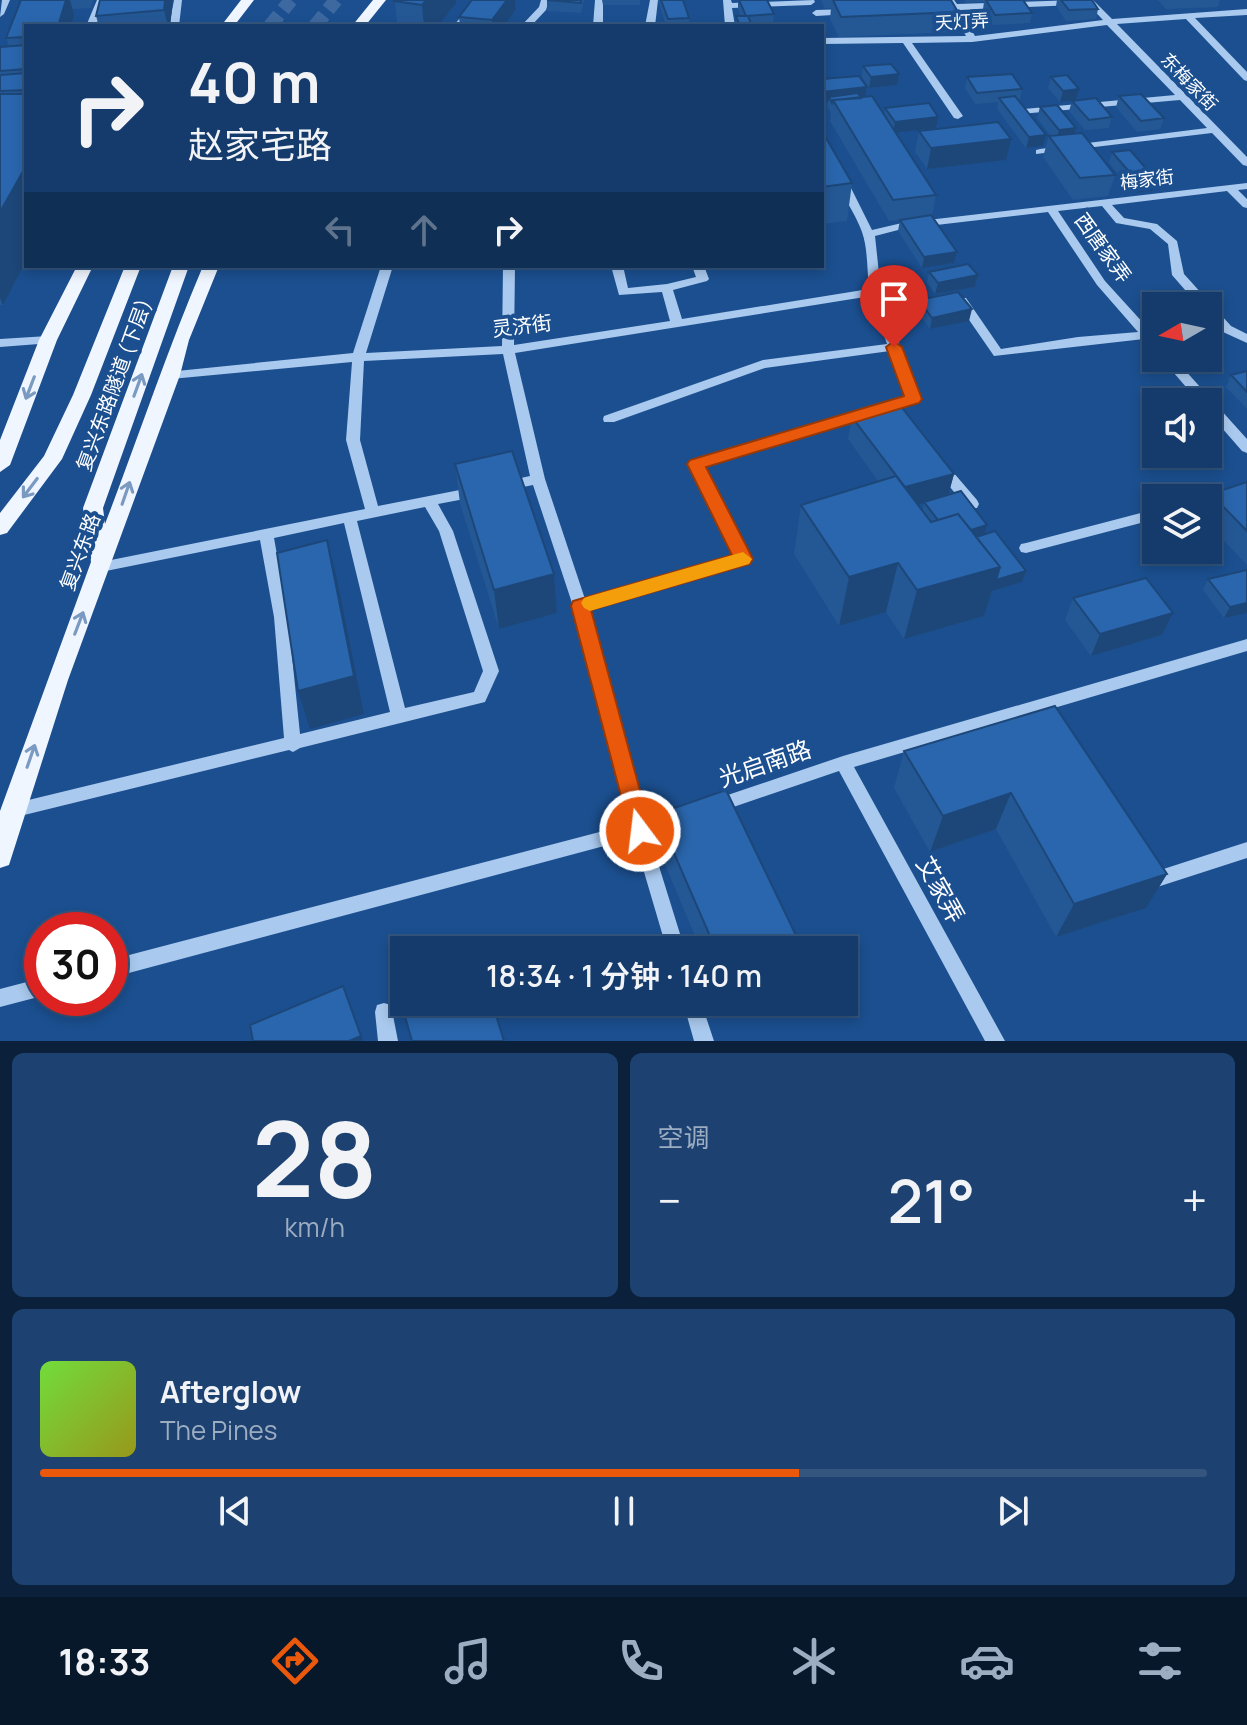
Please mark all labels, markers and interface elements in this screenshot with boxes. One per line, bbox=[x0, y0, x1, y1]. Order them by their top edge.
street label: 天灯弄 bbox=[934, 8, 990, 34]
text: 40 m bbox=[188, 43, 320, 120]
street label: 东梅家街 bbox=[1156, 47, 1223, 116]
icon: right bbox=[56, 56, 160, 160]
text: 赵家宅路 bbox=[188, 120, 332, 169]
street label: 梅家街 bbox=[1119, 164, 1175, 194]
street label: 西唐家弄 bbox=[1069, 207, 1138, 288]
icon: left bbox=[318, 208, 362, 252]
icon: ahead bbox=[402, 208, 446, 252]
icon: right bbox=[486, 208, 530, 252]
pin bbox=[860, 265, 928, 347]
icon: arrive bbox=[872, 277, 916, 321]
north arrow bbox=[1142, 292, 1222, 372]
map controls bbox=[1142, 292, 1222, 564]
street label: 复兴东路隧道 (下层) bbox=[70, 295, 157, 475]
street label: 灵济街 bbox=[491, 308, 553, 343]
one-way arrow bbox=[131, 373, 146, 398]
one-way arrow bbox=[22, 375, 36, 400]
button: sound bbox=[1142, 388, 1222, 468]
one-way arrow bbox=[22, 477, 39, 499]
one-way arrow bbox=[120, 480, 135, 505]
button: layers bbox=[1142, 484, 1222, 564]
street label: 复兴东路 bbox=[53, 510, 106, 594]
one-way arrow bbox=[73, 611, 87, 636]
street label: 光启南路 bbox=[714, 731, 815, 794]
one-way arrow bbox=[25, 744, 39, 768]
position arrow bbox=[598, 789, 682, 873]
street label: 艾家弄 bbox=[909, 850, 973, 929]
speed limit sign: 30 bbox=[24, 912, 128, 1016]
text: 18:34 · 1 分钟 · 140 m bbox=[486, 955, 762, 996]
text: 28 bbox=[252, 1086, 378, 1228]
text: 空调 bbox=[658, 1119, 710, 1155]
text: 21° bbox=[888, 1159, 975, 1241]
text: − bbox=[658, 1170, 681, 1230]
text: + bbox=[1182, 1170, 1207, 1230]
text: km/h bbox=[285, 1209, 345, 1245]
text: Afterglow bbox=[160, 1371, 301, 1412]
text: The Pines bbox=[160, 1412, 277, 1448]
icon: previous bbox=[213, 1489, 257, 1533]
icon: pause bbox=[602, 1489, 646, 1533]
icon: next bbox=[991, 1489, 1035, 1533]
icon: directions bbox=[267, 1633, 323, 1689]
icon: music bbox=[440, 1633, 496, 1689]
icon: phone bbox=[613, 1633, 669, 1689]
icon: climate bbox=[786, 1633, 842, 1689]
icon: car bbox=[959, 1633, 1015, 1689]
icon: filters bbox=[1132, 1633, 1188, 1689]
text: 18:33 bbox=[58, 1637, 151, 1686]

